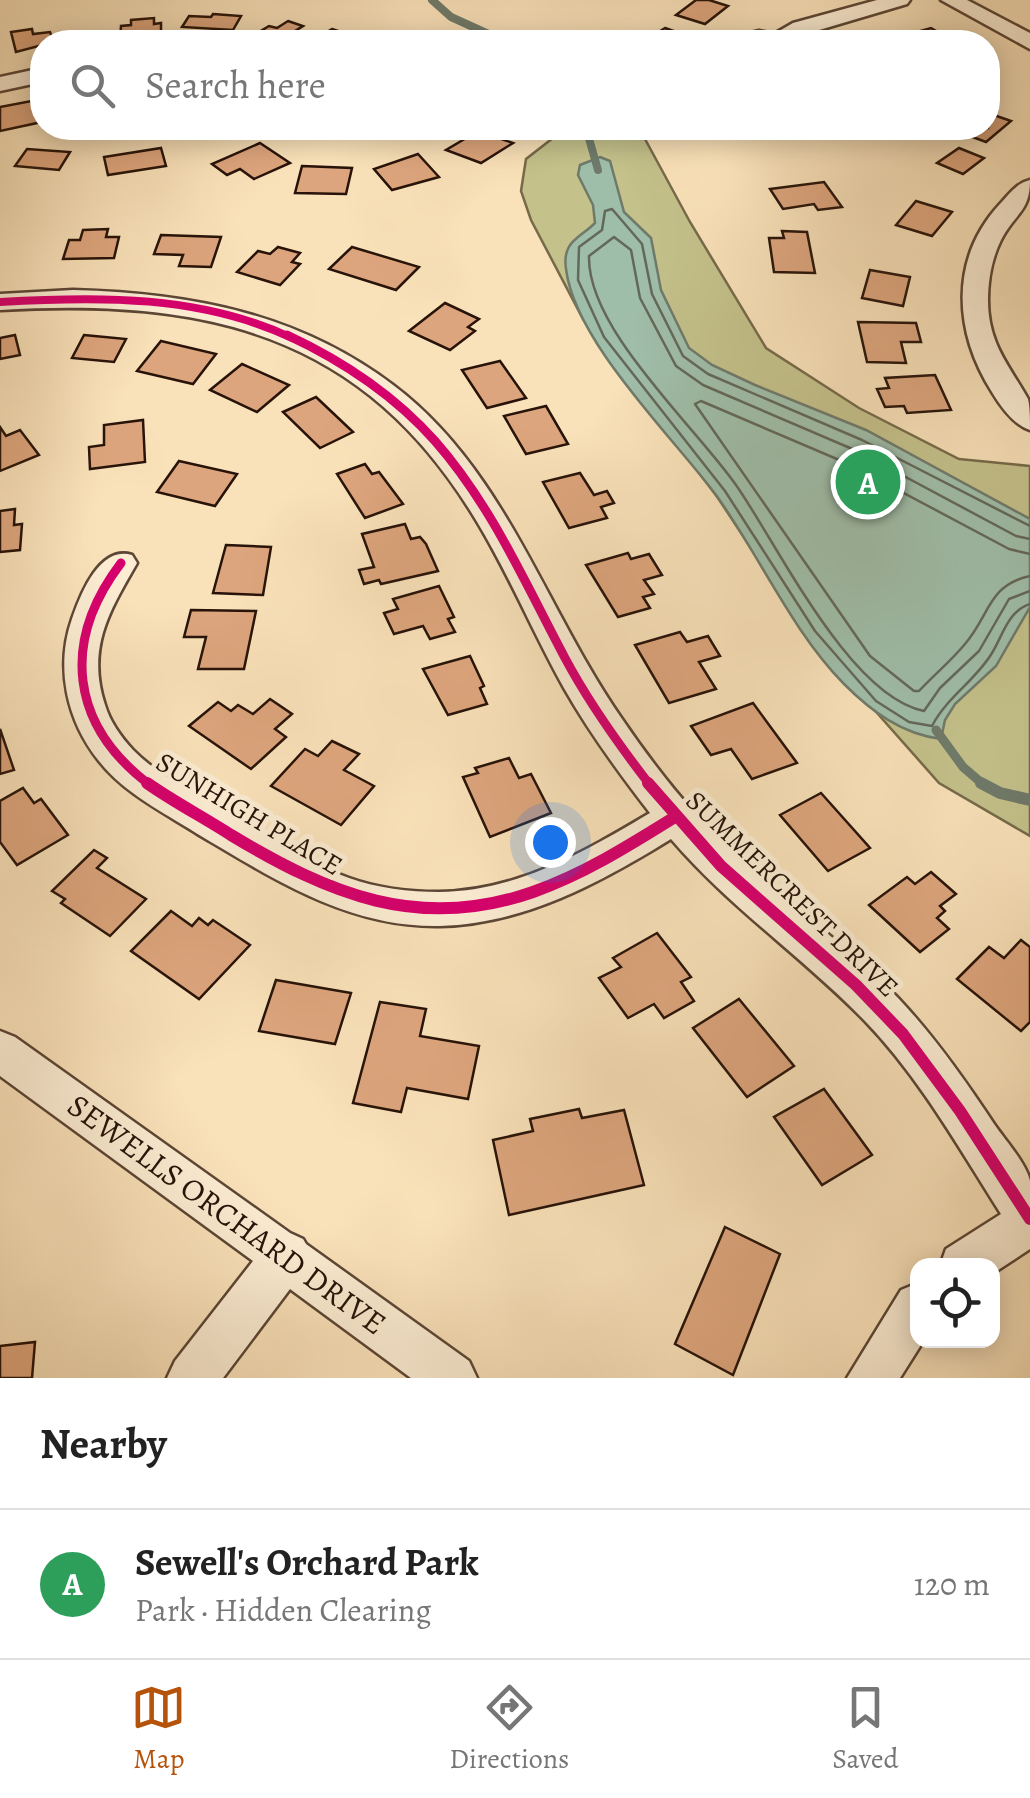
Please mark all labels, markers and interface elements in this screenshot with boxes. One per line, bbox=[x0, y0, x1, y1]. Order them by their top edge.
search box bbox=[30, 30, 1000, 140]
icon: search bbox=[65, 58, 120, 113]
text: Search here bbox=[145, 59, 326, 111]
pin: A bbox=[836, 444, 900, 520]
street label: SUNHIGH PLACE bbox=[149, 743, 349, 885]
street label: SUMMERCREST DRIVE bbox=[677, 782, 907, 1006]
your location bbox=[525, 817, 576, 868]
street label: SEWELLS ORCHARD DRIVE bbox=[59, 1083, 395, 1345]
map controls bbox=[910, 1258, 1000, 1348]
button: locate bbox=[910, 1258, 1000, 1348]
text: Nearby bbox=[40, 1415, 167, 1472]
text: Sewell's Orchard Park bbox=[135, 1536, 479, 1588]
text: A bbox=[62, 1562, 83, 1606]
text: 120 m bbox=[914, 1562, 990, 1606]
text: Park · Hidden Clearing bbox=[135, 1588, 431, 1632]
tab: Map bbox=[131, 1680, 186, 1778]
tab: Directions bbox=[449, 1680, 569, 1778]
tab: Saved bbox=[832, 1680, 899, 1778]

